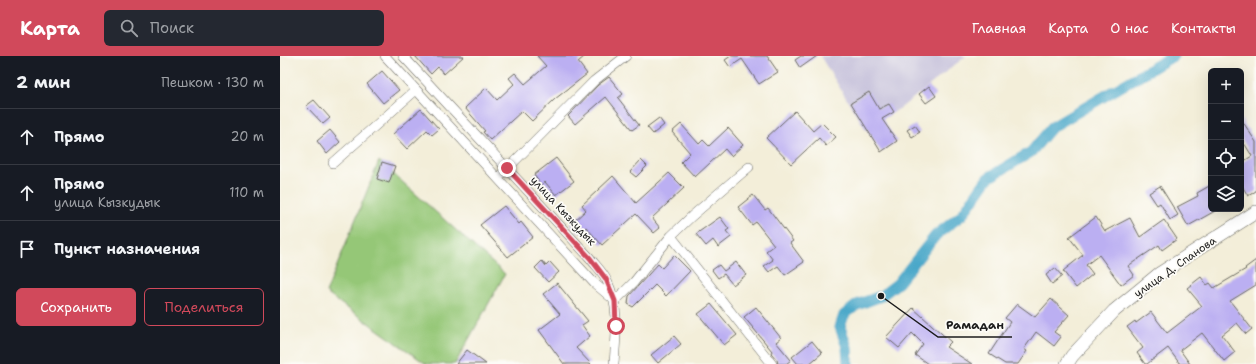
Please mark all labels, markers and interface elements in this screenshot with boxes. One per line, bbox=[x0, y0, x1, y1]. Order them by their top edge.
search box bbox=[104, 10, 384, 46]
text: Карта bbox=[20, 16, 80, 41]
icon: search bbox=[118, 17, 140, 39]
text: Поиск bbox=[150, 18, 194, 38]
text: Главная bbox=[972, 19, 1026, 37]
text: Карта bbox=[1048, 19, 1088, 37]
text: О нас bbox=[1110, 19, 1149, 37]
text: Контакты bbox=[1171, 19, 1236, 37]
map controls bbox=[1208, 68, 1244, 212]
button: + bbox=[1208, 68, 1244, 104]
text: 2 мин bbox=[16, 71, 71, 93]
text: Пешком · 130 m bbox=[161, 74, 264, 91]
button: − bbox=[1208, 104, 1244, 140]
icon: ahead bbox=[16, 126, 38, 148]
text: Прямо bbox=[54, 127, 104, 147]
text: 20 m bbox=[231, 128, 264, 145]
button: locate bbox=[1208, 140, 1244, 176]
route end bbox=[498, 159, 516, 177]
street label: улица Кызкудык bbox=[527, 173, 599, 249]
text: Прямо bbox=[54, 174, 104, 194]
button: layers bbox=[1208, 176, 1244, 212]
icon: ahead bbox=[16, 182, 38, 204]
text: 110 m bbox=[229, 184, 264, 201]
text: улица Кызкудык bbox=[54, 194, 160, 211]
street label: улица Д. Спанова bbox=[1131, 233, 1219, 301]
icon: arrive bbox=[16, 238, 38, 260]
text: Пункт назначения bbox=[54, 239, 200, 259]
button: Сохранить bbox=[16, 288, 136, 326]
button: Поделиться bbox=[144, 288, 264, 326]
callout: Рамадан bbox=[938, 313, 1012, 337]
route start bbox=[607, 317, 625, 335]
text: Рамадан bbox=[946, 317, 1004, 333]

